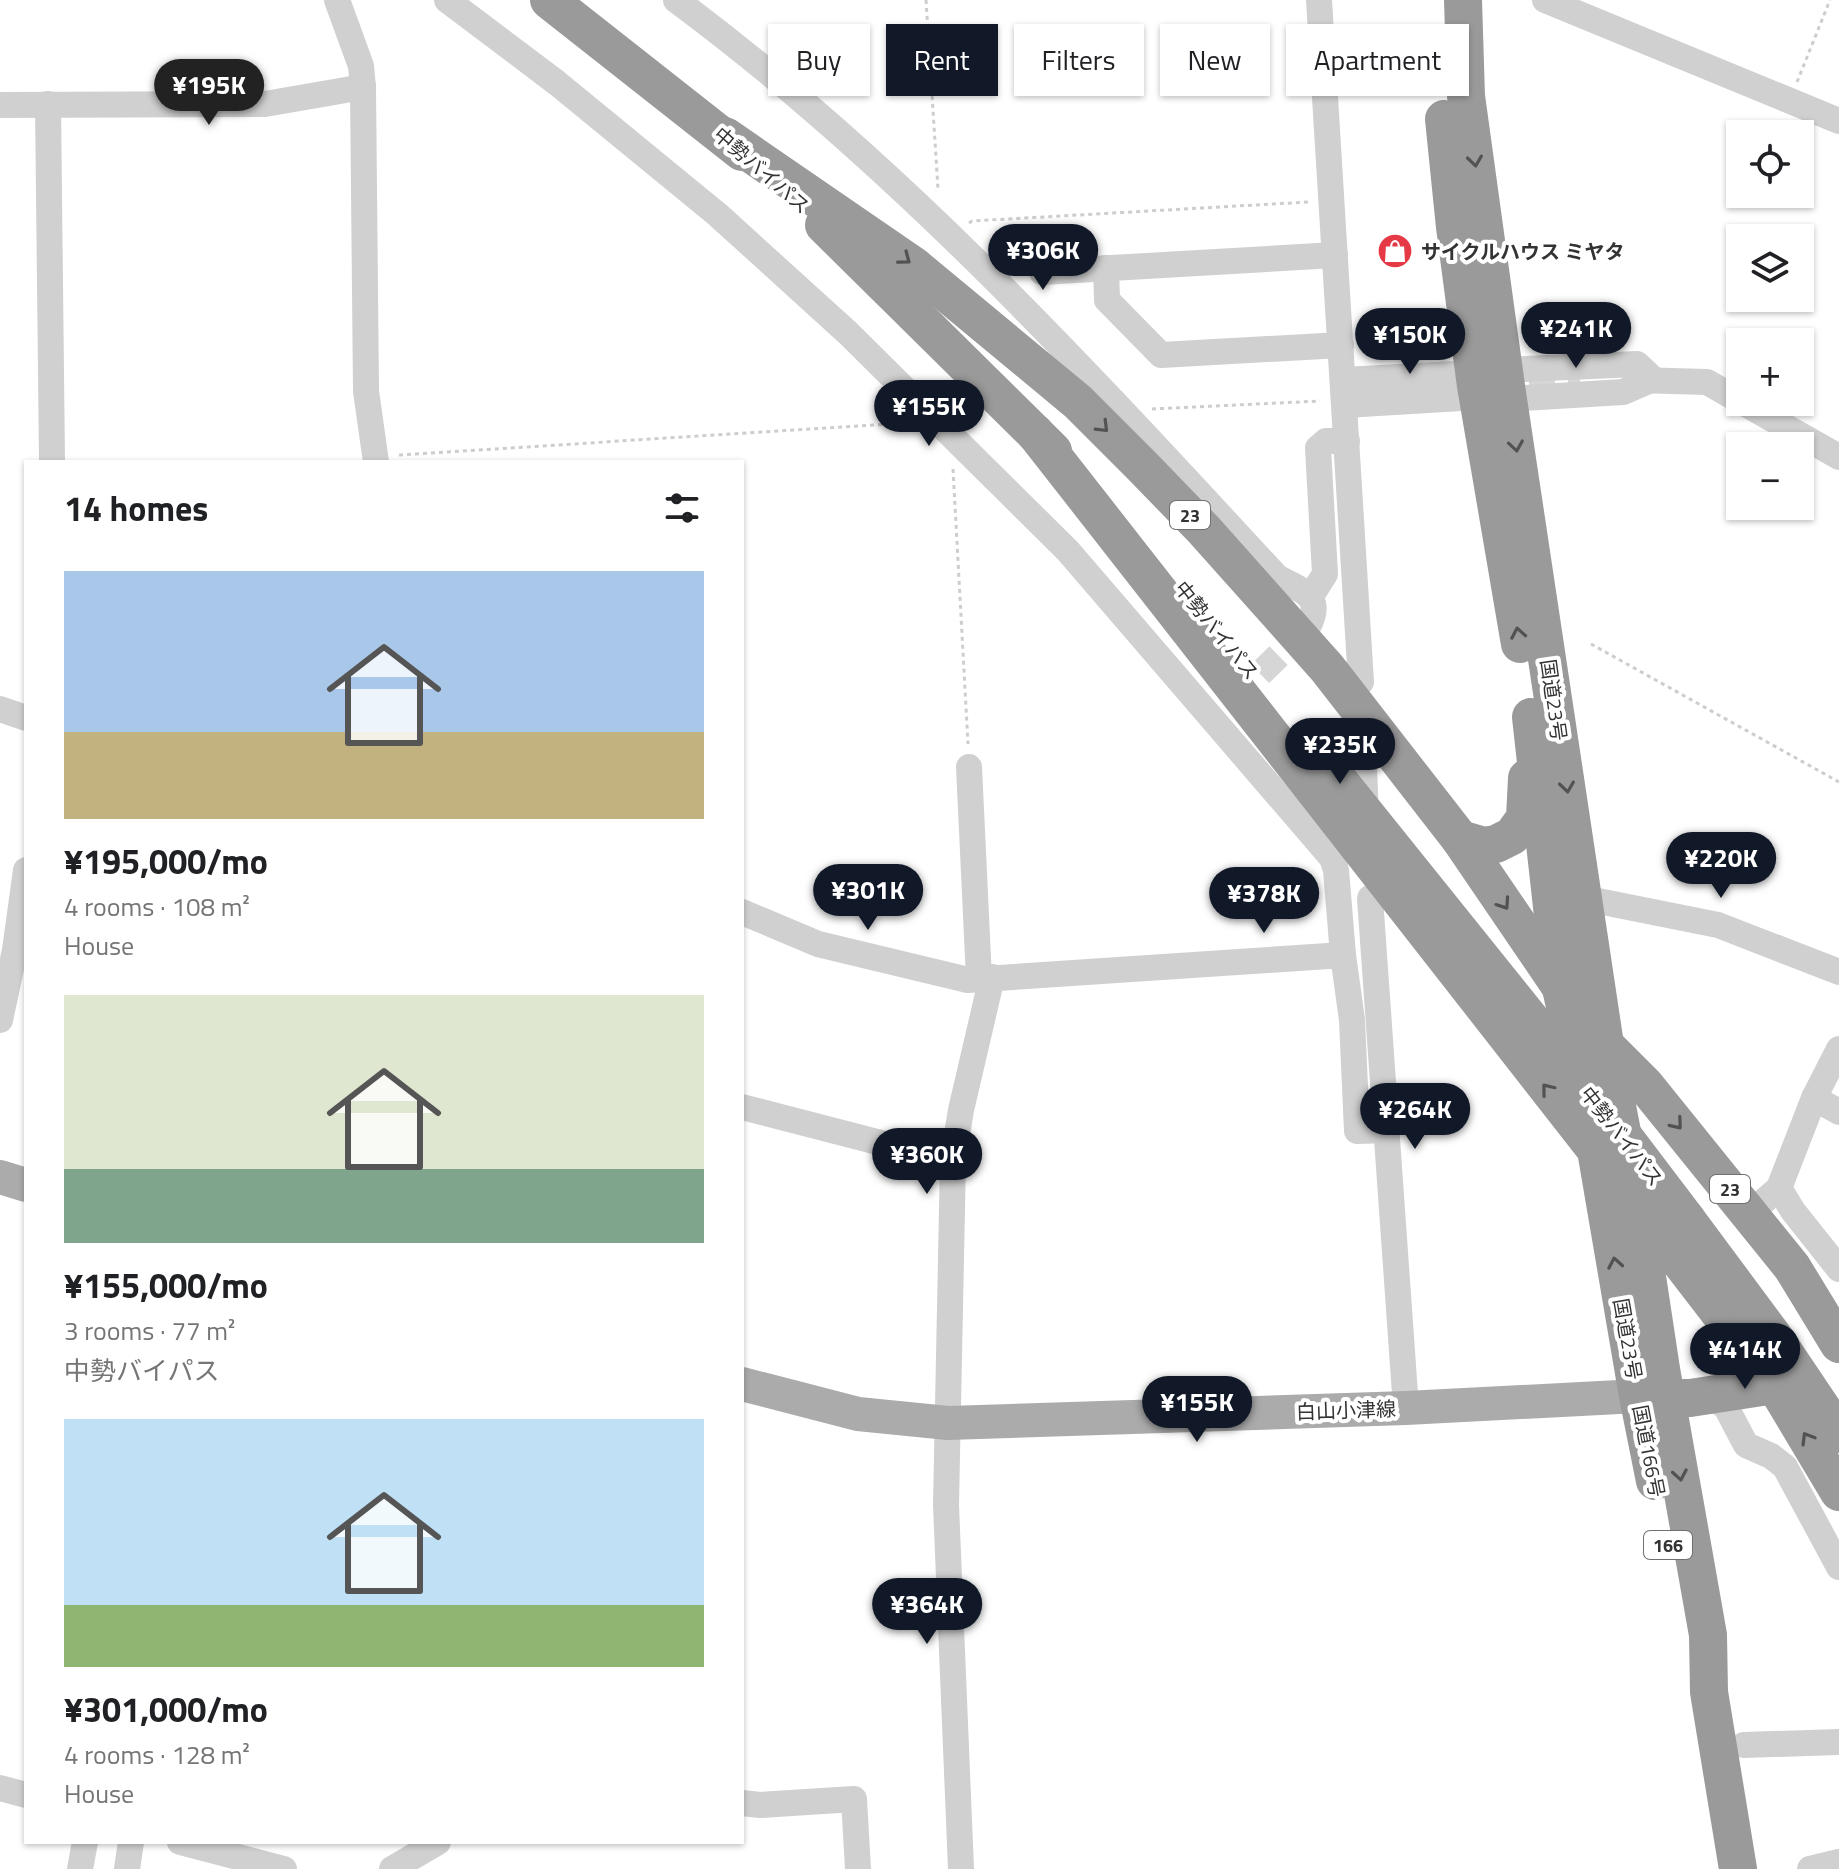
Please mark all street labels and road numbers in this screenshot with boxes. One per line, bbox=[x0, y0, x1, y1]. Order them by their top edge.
street label: 中勢バイパス bbox=[707, 119, 817, 221]
road number: 23 bbox=[1170, 501, 1210, 529]
street label: 中勢バイパス bbox=[1167, 574, 1267, 686]
street label: 国道23号 bbox=[1533, 657, 1575, 743]
street label: 中勢バイパス bbox=[1573, 1079, 1671, 1193]
road number: 23 bbox=[1710, 1175, 1750, 1203]
street label: 国道23号 bbox=[1606, 1296, 1650, 1382]
street label: 白山小津線 bbox=[1295, 1393, 1397, 1427]
street label: 国道166号 bbox=[1625, 1402, 1673, 1500]
road number: 166 bbox=[1644, 1531, 1692, 1559]

